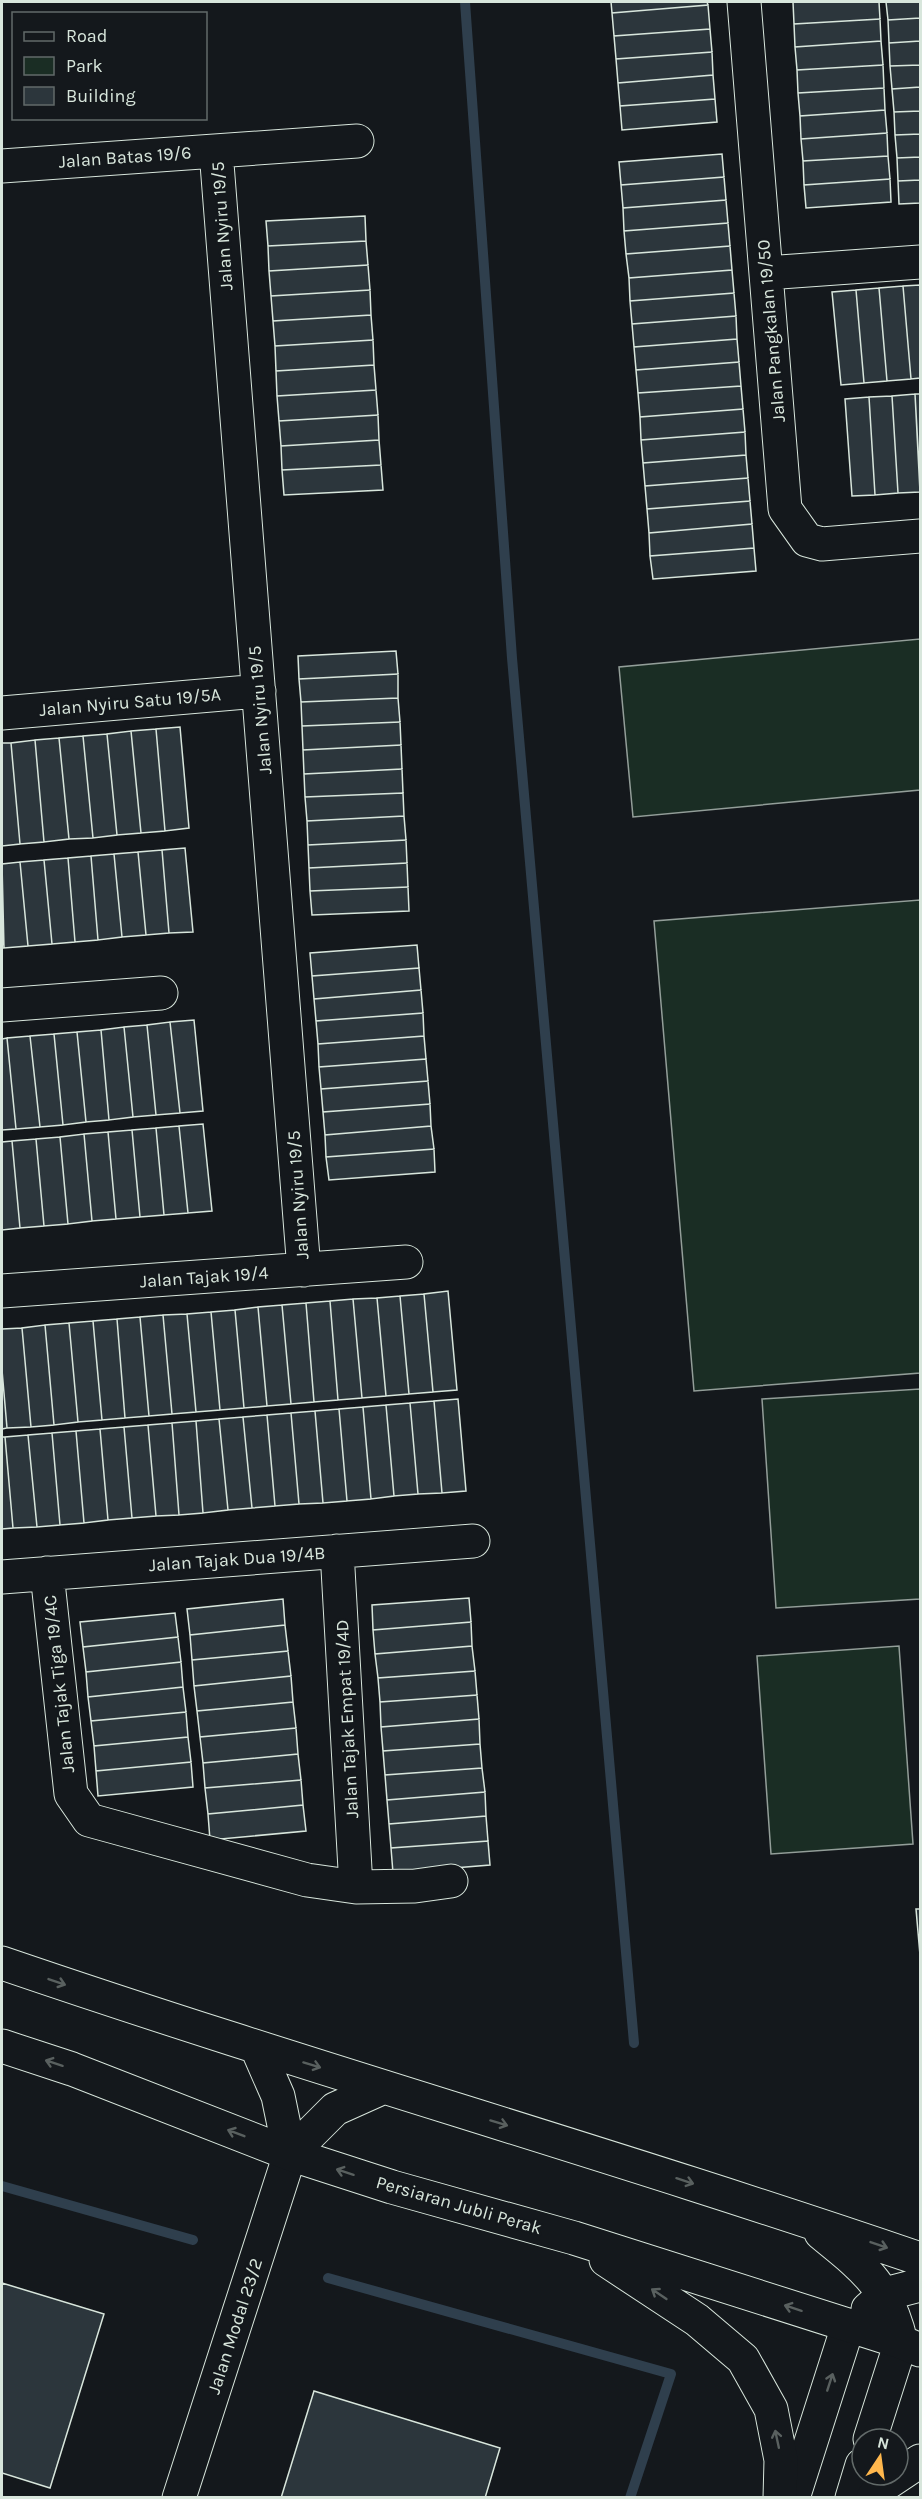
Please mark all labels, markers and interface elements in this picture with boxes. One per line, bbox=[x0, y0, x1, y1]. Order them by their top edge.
legend bbox=[12, 12, 207, 120]
text: Road bbox=[66, 25, 107, 47]
text: Park bbox=[66, 55, 103, 77]
text: Building bbox=[66, 85, 136, 107]
street label: Jalan Batas 19/6 bbox=[58, 141, 192, 173]
street label: Jalan Nyiru 19/5 bbox=[207, 161, 237, 291]
street label: Jalan Pangkalan 19/50 bbox=[752, 239, 790, 423]
street label: Jalan Nyiru 19/5 bbox=[243, 645, 277, 775]
street label: Jalan Nyiru Satu 19/5A bbox=[38, 683, 222, 721]
street label: Jalan Nyiru 19/5 bbox=[283, 1130, 313, 1260]
street label: Jalan Tajak 19/4 bbox=[139, 1262, 269, 1292]
street label: Jalan Tajak Dua 19/4B bbox=[148, 1542, 326, 1576]
street label: Jalan Tajak Tiga 19/4C bbox=[39, 1594, 79, 1774]
street label: Jalan Tajak Empat 19/4D bbox=[331, 1619, 363, 1819]
one-way arrow bbox=[47, 1977, 66, 1988]
one-way arrow bbox=[45, 2057, 64, 2068]
one-way arrow bbox=[302, 2060, 321, 2071]
one-way arrow bbox=[489, 2118, 508, 2129]
one-way arrow bbox=[227, 2127, 245, 2138]
one-way arrow bbox=[336, 2165, 355, 2176]
street label: Persiaran Jubli Perak bbox=[374, 2171, 544, 2239]
one-way arrow bbox=[675, 2176, 694, 2187]
one-way arrow bbox=[869, 2241, 888, 2252]
street label: Jalan Modal 23/2 bbox=[203, 2255, 267, 2397]
one-way arrow bbox=[651, 2288, 667, 2300]
one-way arrow bbox=[784, 2302, 803, 2313]
one-way arrow bbox=[826, 2373, 837, 2392]
north arrow bbox=[850, 2427, 910, 2487]
one-way arrow bbox=[771, 2430, 782, 2450]
text: N bbox=[876, 2432, 891, 2453]

